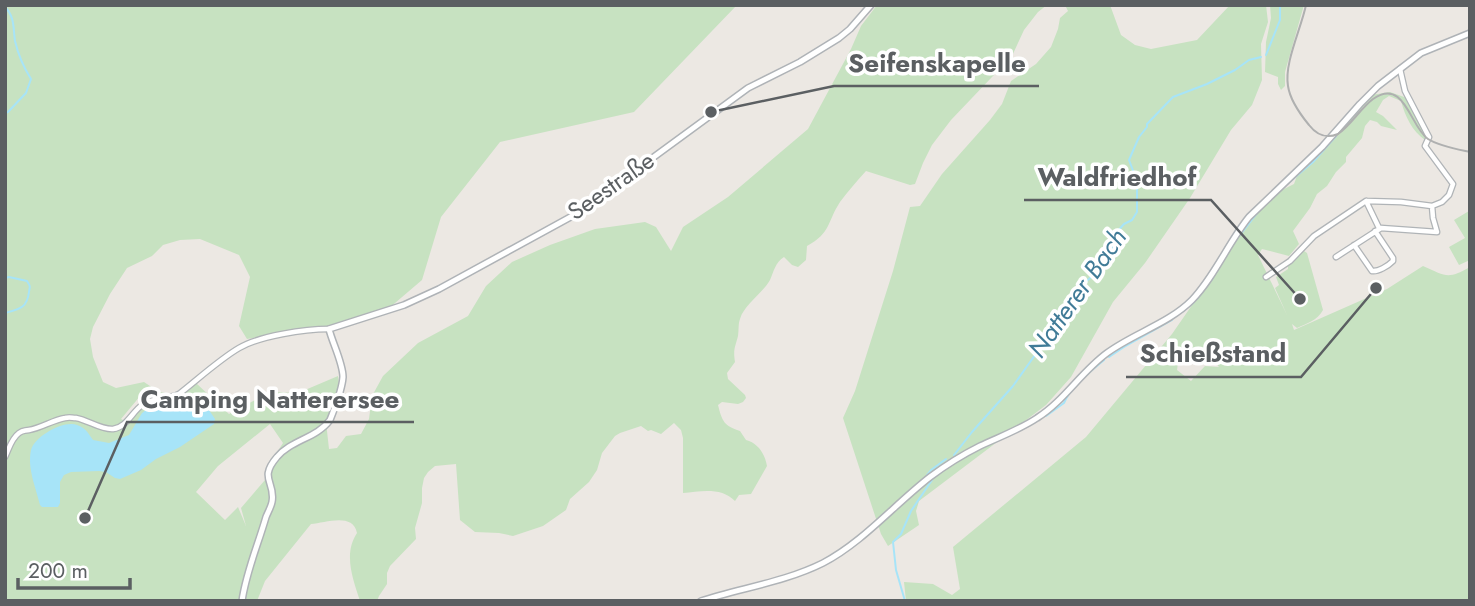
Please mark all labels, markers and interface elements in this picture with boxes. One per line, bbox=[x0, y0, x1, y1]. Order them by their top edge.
callout: Seifenskapelle bbox=[834, 39, 1039, 86]
text: Seifenskapelle bbox=[848, 44, 1026, 82]
street label: Seestraße bbox=[560, 143, 661, 228]
callout: Waldfriedhof bbox=[1024, 153, 1211, 200]
text: Waldfriedhof bbox=[1038, 158, 1198, 196]
water label: Natterer Bach bbox=[1018, 220, 1136, 366]
callout: Schießstand bbox=[1126, 330, 1301, 377]
text: Schießstand bbox=[1140, 334, 1286, 372]
callout: Camping Natterersee bbox=[127, 375, 414, 422]
text: Camping Natterersee bbox=[140, 380, 400, 418]
scale bar bbox=[18, 546, 130, 590]
text: 200 m bbox=[28, 556, 88, 586]

